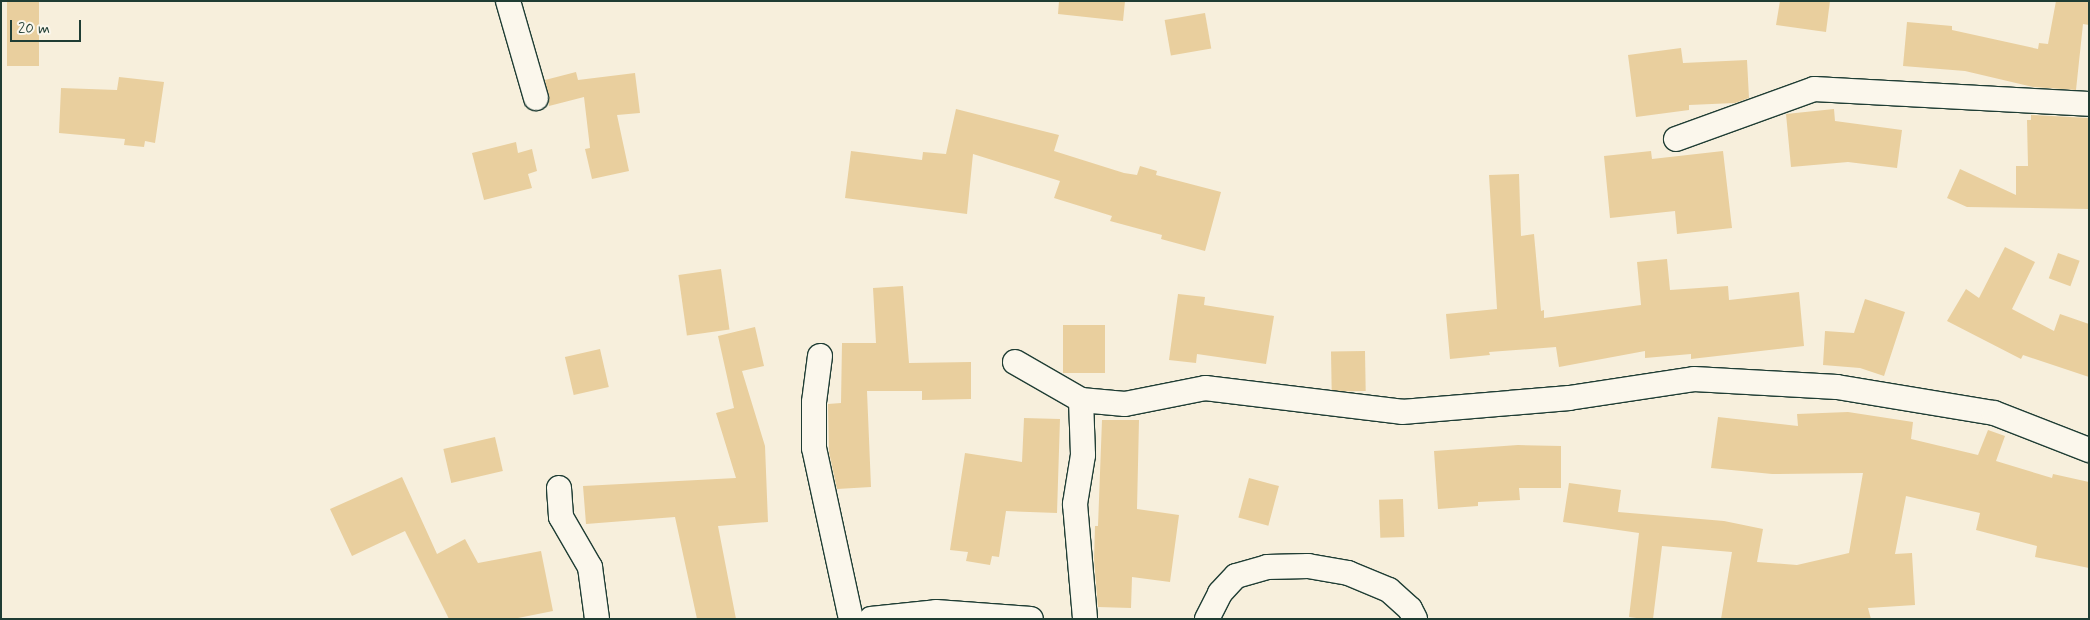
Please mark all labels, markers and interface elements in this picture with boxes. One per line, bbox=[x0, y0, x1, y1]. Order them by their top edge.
scale bar bbox=[12, 10, 84, 42]
text: 20 m bbox=[18, 19, 50, 39]

